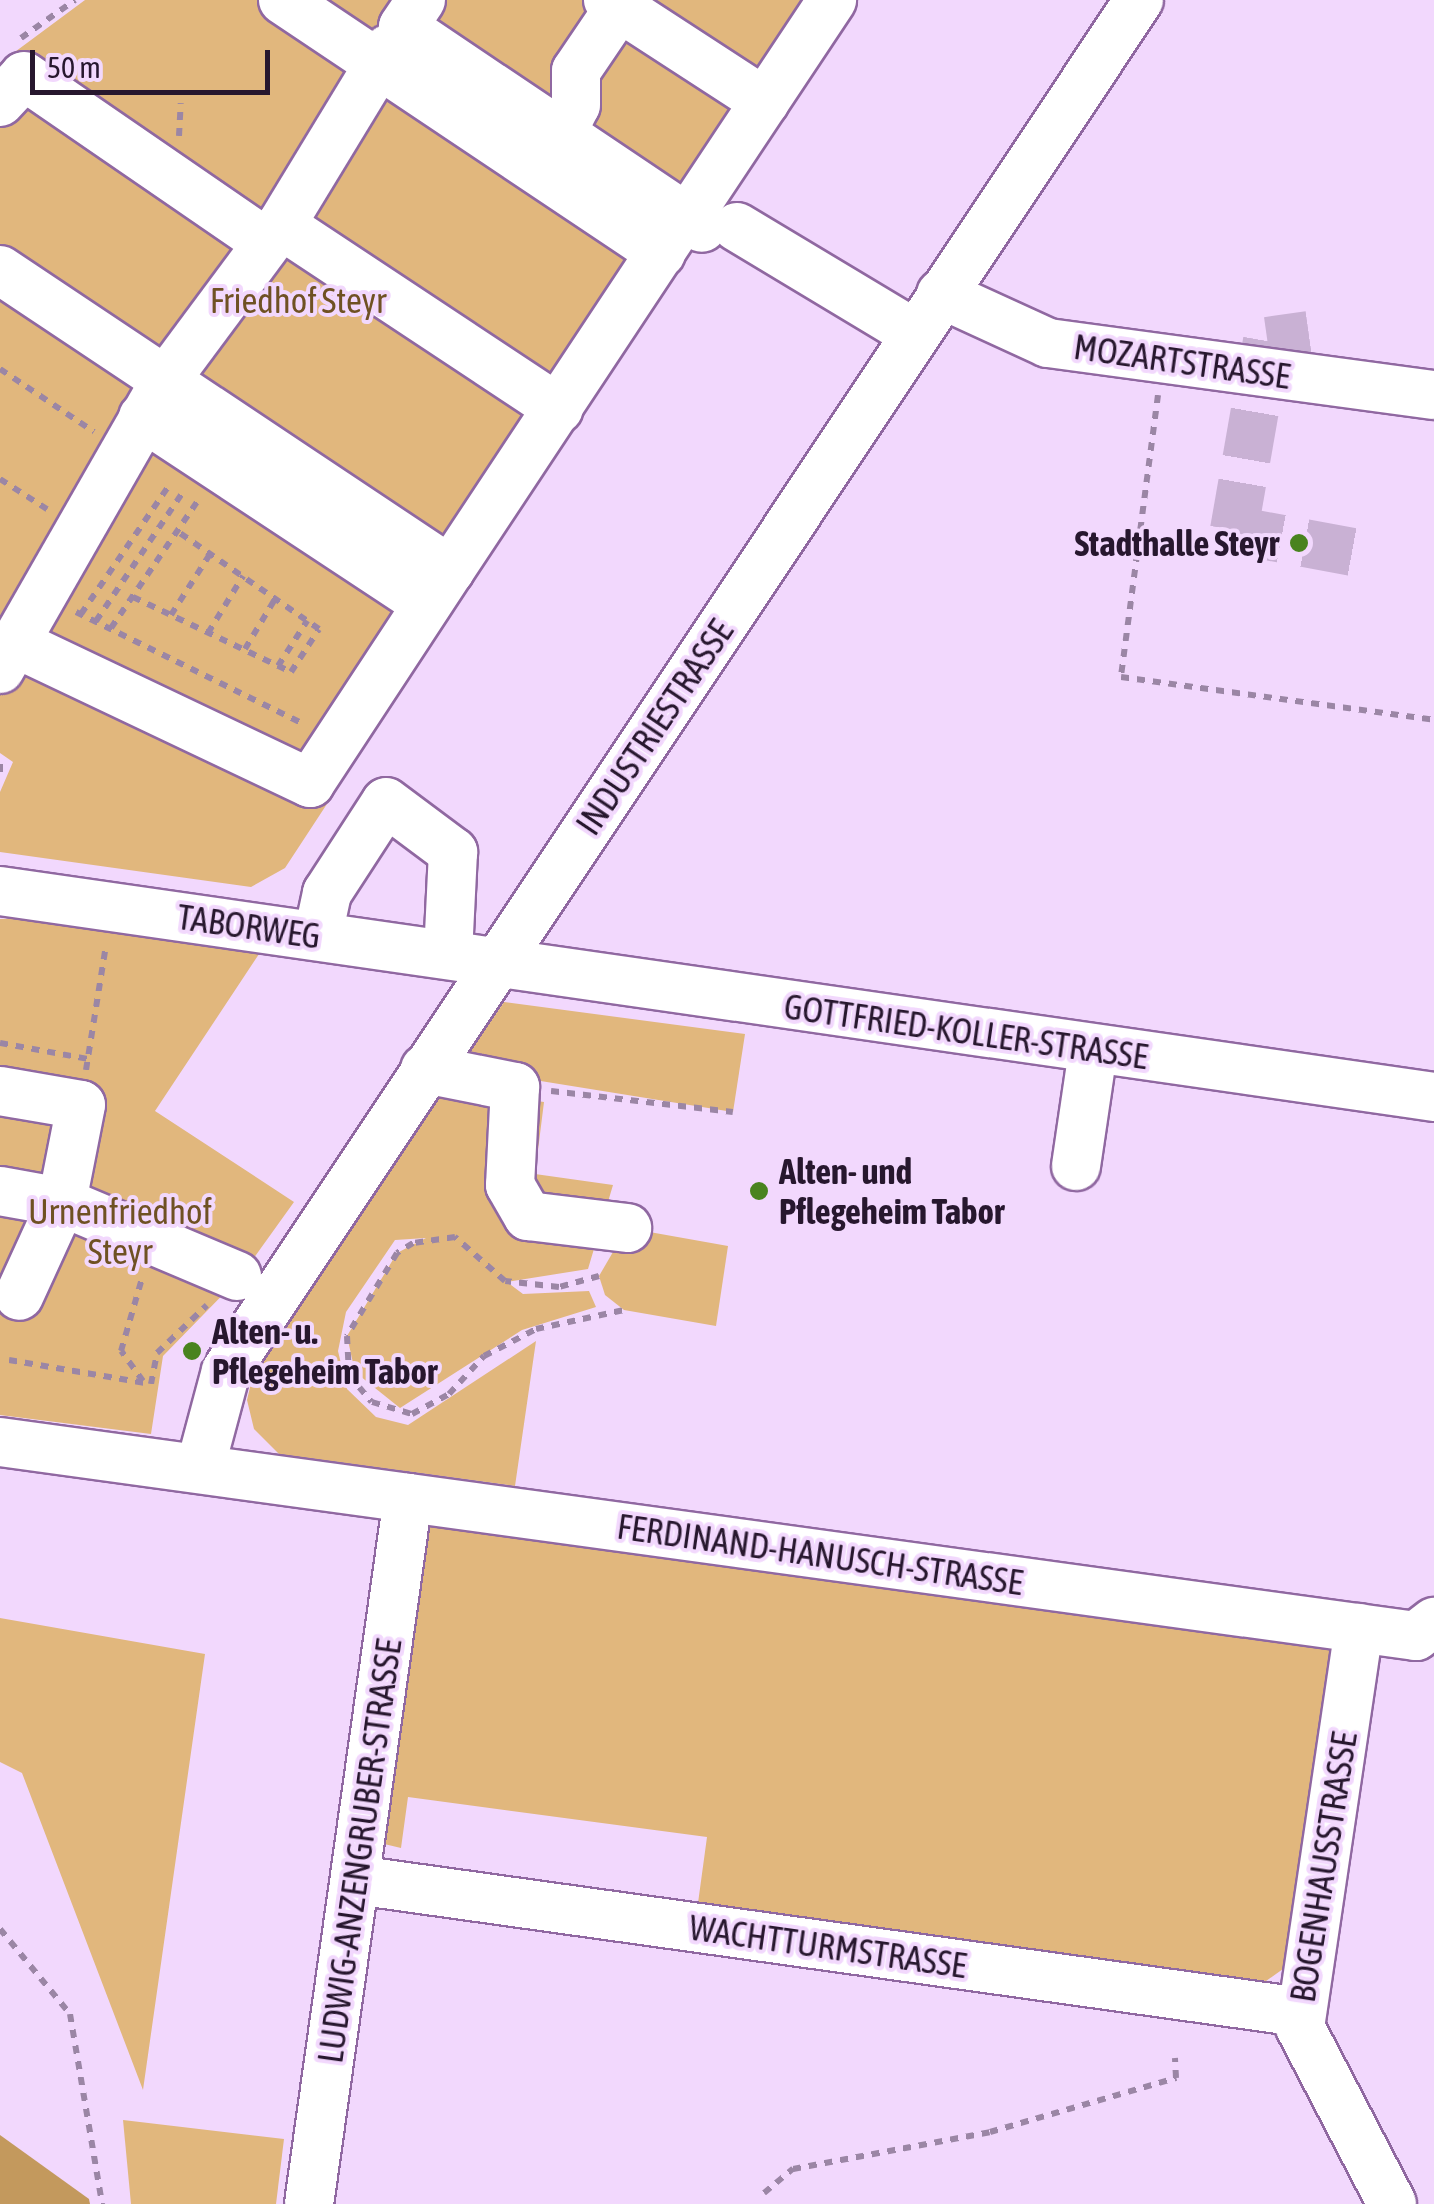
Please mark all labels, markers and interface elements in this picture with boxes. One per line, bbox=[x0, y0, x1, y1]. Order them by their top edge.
scale bar bbox=[35, 30, 275, 92]
text: 50 m bbox=[47, 50, 101, 84]
park label: Friedhof Steyr bbox=[210, 279, 386, 321]
street label: MOZARTSTRASSE bbox=[1071, 325, 1293, 397]
place label: Stadthalle Steyr bbox=[1074, 522, 1279, 564]
marker: Stadthalle Steyr bbox=[1288, 532, 1310, 554]
street label: INDUSTRIESTRASSE bbox=[567, 612, 741, 842]
street label: TABORWEG bbox=[175, 895, 323, 957]
street label: GOTTFRIED-KOLLER-STRASSE bbox=[782, 985, 1150, 1077]
place label: Alten- und Pflegeheim Tabor bbox=[779, 1150, 1004, 1232]
marker: Alten- und Pflegeheim Tabor bbox=[748, 1180, 770, 1202]
park label: Urnenfriedhof Steyr bbox=[28, 1190, 212, 1272]
place label: Alten- u. Pflegeheim Tabor bbox=[212, 1310, 437, 1392]
marker: Alten- u. Pflegeheim Tabor bbox=[181, 1340, 203, 1362]
street label: FERDINAND-HANUSCH-STRASSE bbox=[614, 1505, 1026, 1603]
street label: LUDWIG-ANZENGRUBER-STRASSE bbox=[308, 1636, 410, 2066]
street label: BOGENHAUSSTRASSE bbox=[1281, 1729, 1365, 2005]
street label: WACHTTURMSTRASSE bbox=[687, 1906, 969, 1986]

